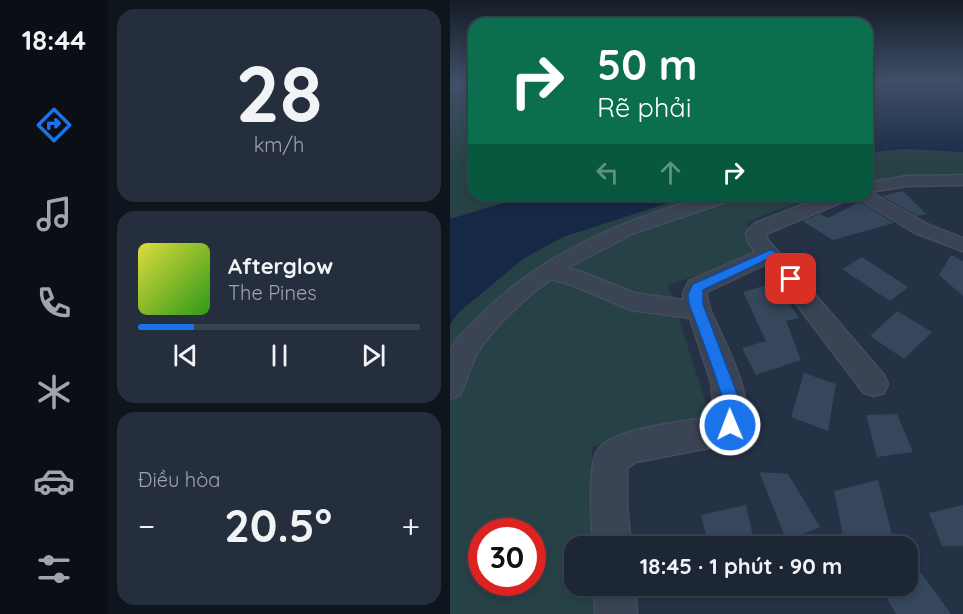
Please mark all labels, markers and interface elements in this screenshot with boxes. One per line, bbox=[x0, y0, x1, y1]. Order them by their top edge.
text: 18:44 bbox=[22, 23, 86, 57]
text: 50 m bbox=[597, 38, 697, 91]
icon: right bbox=[498, 42, 576, 120]
text: 28 bbox=[235, 44, 323, 142]
text: Rẽ phải bbox=[597, 90, 691, 124]
icon: directions bbox=[33, 104, 75, 146]
text: km/h bbox=[254, 132, 304, 157]
icon: left bbox=[591, 156, 624, 189]
icon: ahead bbox=[654, 156, 687, 189]
icon: right bbox=[717, 156, 750, 189]
icon: music bbox=[33, 193, 75, 235]
text: Afterglow bbox=[228, 252, 333, 280]
pin bbox=[765, 253, 816, 304]
icon: arrive bbox=[774, 262, 807, 295]
text: The Pines bbox=[228, 280, 317, 305]
icon: phone bbox=[33, 282, 75, 324]
icon: previous bbox=[169, 339, 202, 372]
icon: pause bbox=[263, 339, 296, 372]
icon: next bbox=[357, 339, 390, 372]
icon: climate bbox=[33, 371, 75, 413]
position arrow bbox=[698, 393, 762, 457]
icon: car bbox=[33, 460, 75, 502]
text: Điều hòa bbox=[138, 467, 220, 492]
text: 20.5° bbox=[224, 497, 332, 553]
text: − bbox=[138, 505, 155, 546]
text: + bbox=[401, 505, 420, 546]
speed limit sign: 30 bbox=[468, 518, 546, 596]
icon: filters bbox=[33, 548, 75, 590]
text: 18:45 · 1 phút · 90 m bbox=[640, 552, 842, 580]

